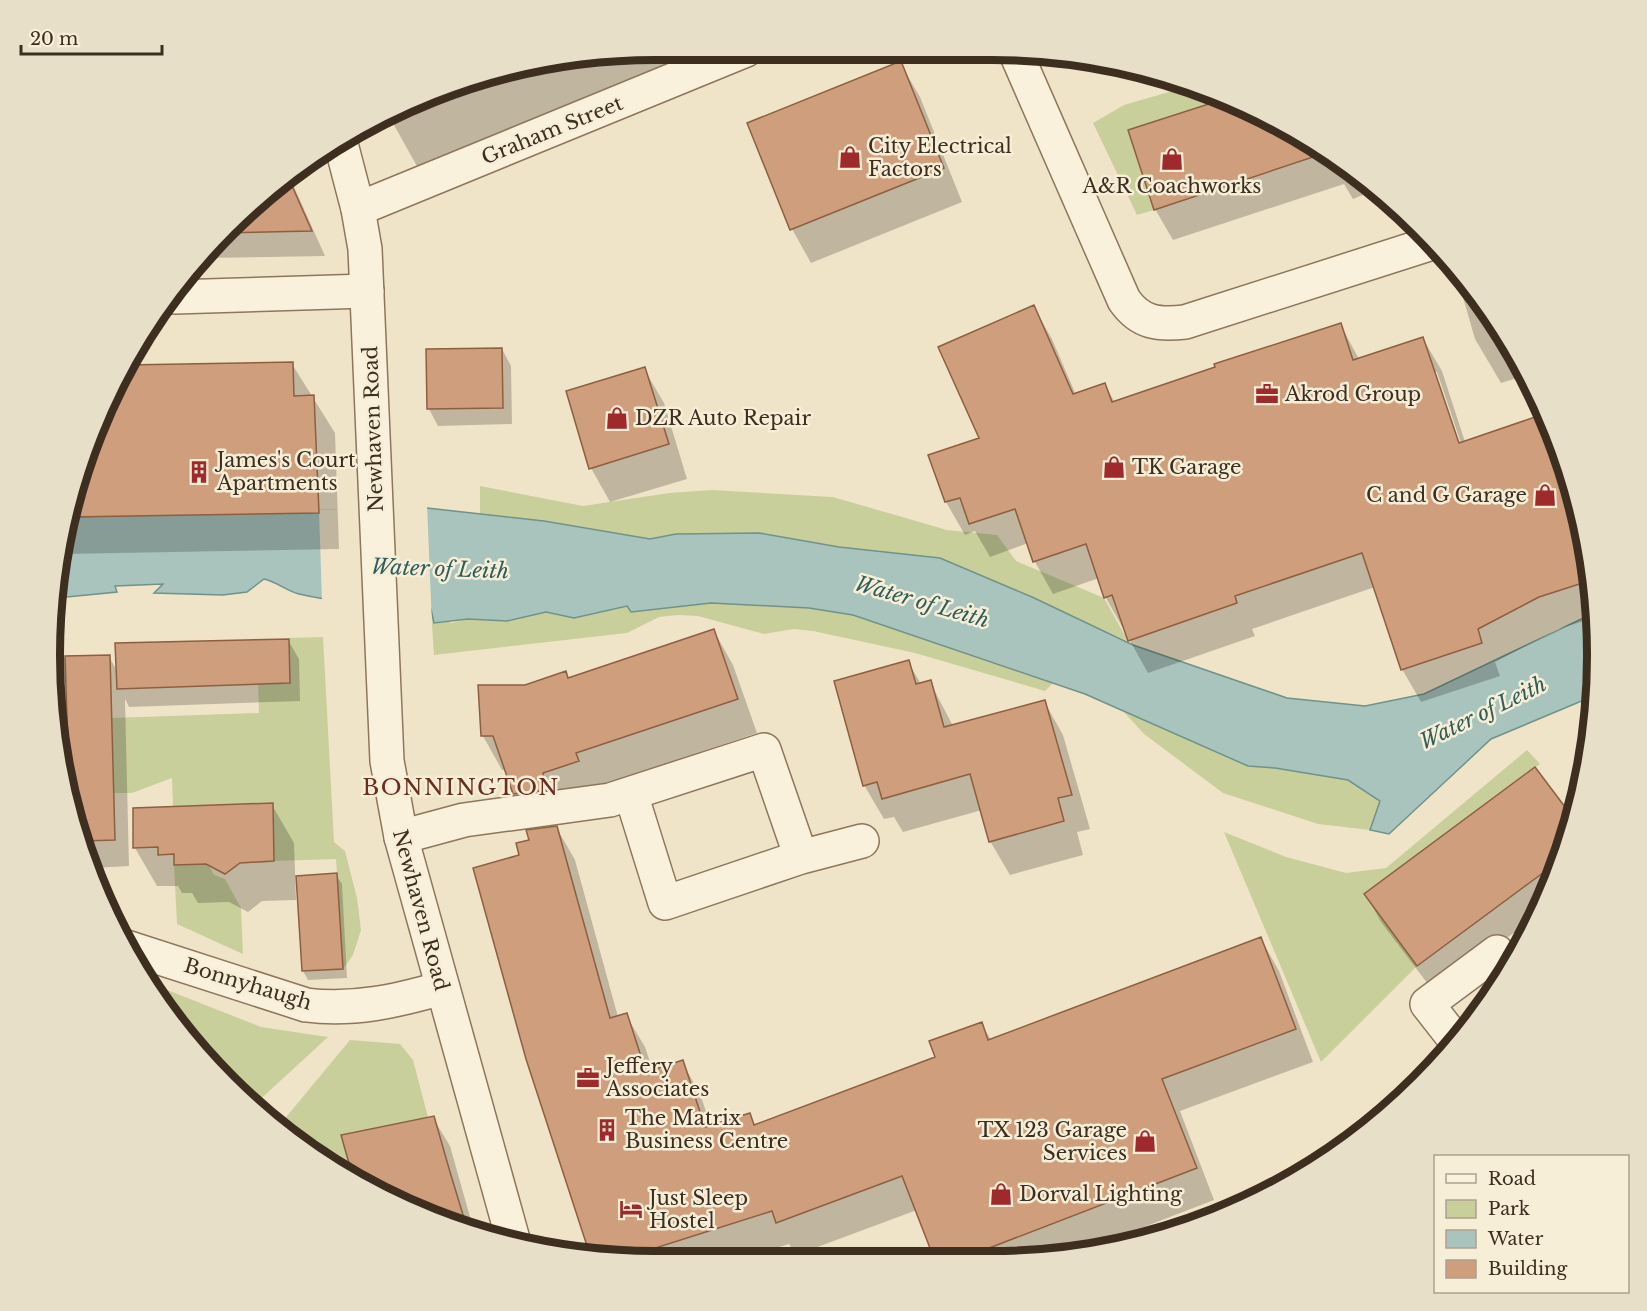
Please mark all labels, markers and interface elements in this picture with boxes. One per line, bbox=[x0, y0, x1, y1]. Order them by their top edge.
scale bar bbox=[21, 18, 162, 56]
text: 20 m bbox=[30, 28, 78, 50]
street label: Graham Street bbox=[478, 91, 627, 169]
place label: City Electrical Factors bbox=[868, 134, 1012, 181]
shop icon: City Electrical Factors bbox=[837, 144, 863, 170]
shop icon: A&R Coachworks bbox=[1159, 146, 1185, 172]
place label: A&R Coachworks bbox=[1082, 174, 1261, 198]
street label: Newhaven Road bbox=[358, 346, 388, 512]
office icon: Akrod Group bbox=[1254, 381, 1280, 407]
place label: Akrod Group bbox=[1284, 382, 1421, 406]
shop icon: DZR Auto Repair bbox=[604, 405, 630, 431]
place label: DZR Auto Repair bbox=[635, 406, 811, 430]
place label: James's Court Apartments bbox=[214, 448, 356, 495]
shop icon: TK Garage bbox=[1101, 454, 1127, 480]
place label: TK Garage bbox=[1132, 455, 1241, 479]
building icon: James's Court Apartments bbox=[186, 459, 212, 485]
shop icon: C and G Garage bbox=[1532, 482, 1558, 508]
place label: C and G Garage bbox=[1366, 483, 1527, 507]
water label: Water of Leith bbox=[371, 554, 509, 584]
water label: Water of Leith bbox=[852, 570, 992, 634]
water label: Water of Leith bbox=[1415, 671, 1551, 755]
district label: BONNINGTON bbox=[362, 774, 560, 801]
street label: Newhaven Road bbox=[388, 827, 454, 993]
street label: Bonnyhaugh bbox=[181, 953, 315, 1015]
place label: Jeffery Associates bbox=[603, 1054, 709, 1101]
office icon: Jeffery Associates bbox=[575, 1065, 601, 1091]
place label: The Matrix Business Centre bbox=[625, 1106, 788, 1153]
building icon: The Matrix Business Centre bbox=[594, 1117, 620, 1143]
place label: TX 123 Garage Services bbox=[978, 1118, 1127, 1165]
shop icon: TX 123 Garage Services bbox=[1132, 1128, 1158, 1154]
legend bbox=[1434, 1155, 1629, 1293]
text: Road bbox=[1488, 1168, 1536, 1190]
shop icon: Dorval Lighting bbox=[988, 1181, 1014, 1207]
place label: Dorval Lighting bbox=[1019, 1182, 1183, 1206]
place label: Just Sleep Hostel bbox=[646, 1186, 748, 1233]
hotel icon: Just Sleep Hostel bbox=[618, 1196, 644, 1222]
text: Park bbox=[1488, 1198, 1530, 1220]
text: Water bbox=[1487, 1228, 1544, 1250]
text: Building bbox=[1488, 1258, 1567, 1280]

